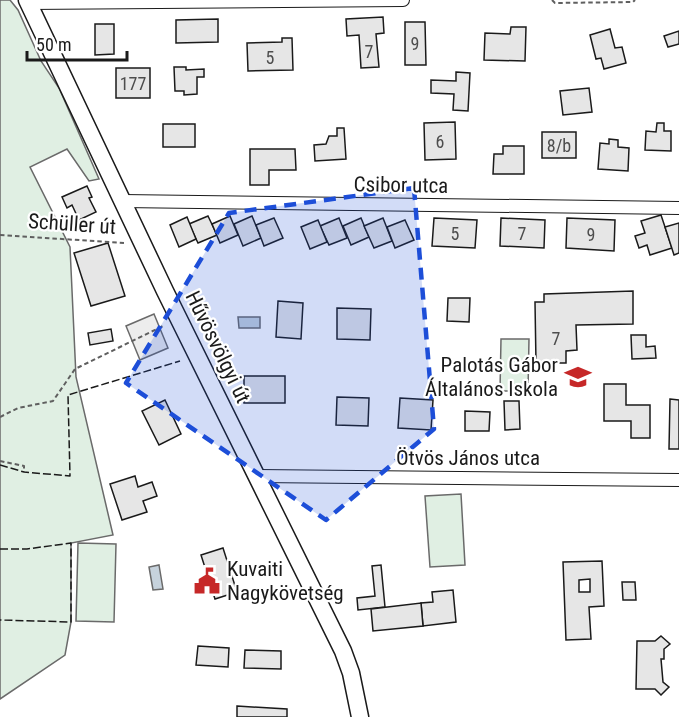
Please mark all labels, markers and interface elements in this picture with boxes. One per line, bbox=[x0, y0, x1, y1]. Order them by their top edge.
scale bar bbox=[27, 24, 128, 62]
house number: 9 bbox=[411, 33, 419, 54]
text: 50 m bbox=[36, 34, 71, 55]
house number: 7 bbox=[365, 41, 374, 62]
house number: 5 bbox=[266, 47, 275, 68]
house number: 177 bbox=[120, 73, 146, 94]
house number: 6 bbox=[436, 131, 444, 152]
house number: 8/b bbox=[547, 135, 571, 156]
street label: Csibor utca bbox=[354, 172, 448, 198]
street label: Schüller út bbox=[27, 209, 117, 239]
house number: 5 bbox=[451, 223, 460, 244]
house number: 7 bbox=[518, 223, 527, 244]
house number: 9 bbox=[587, 224, 595, 245]
street label: Hűvösvölgyi út bbox=[181, 287, 255, 407]
house number: 7 bbox=[552, 328, 561, 349]
place label: Palotás Gábor Általános Iskola bbox=[425, 353, 558, 401]
school or university icon: Palotás Gábor Általános Iskola bbox=[563, 362, 593, 392]
street label: Ötvös János utca bbox=[396, 446, 540, 470]
place label: Kuvaiti Nagykövetség bbox=[227, 557, 344, 605]
public building icon: Kuvaiti Nagykövetség bbox=[192, 566, 222, 596]

